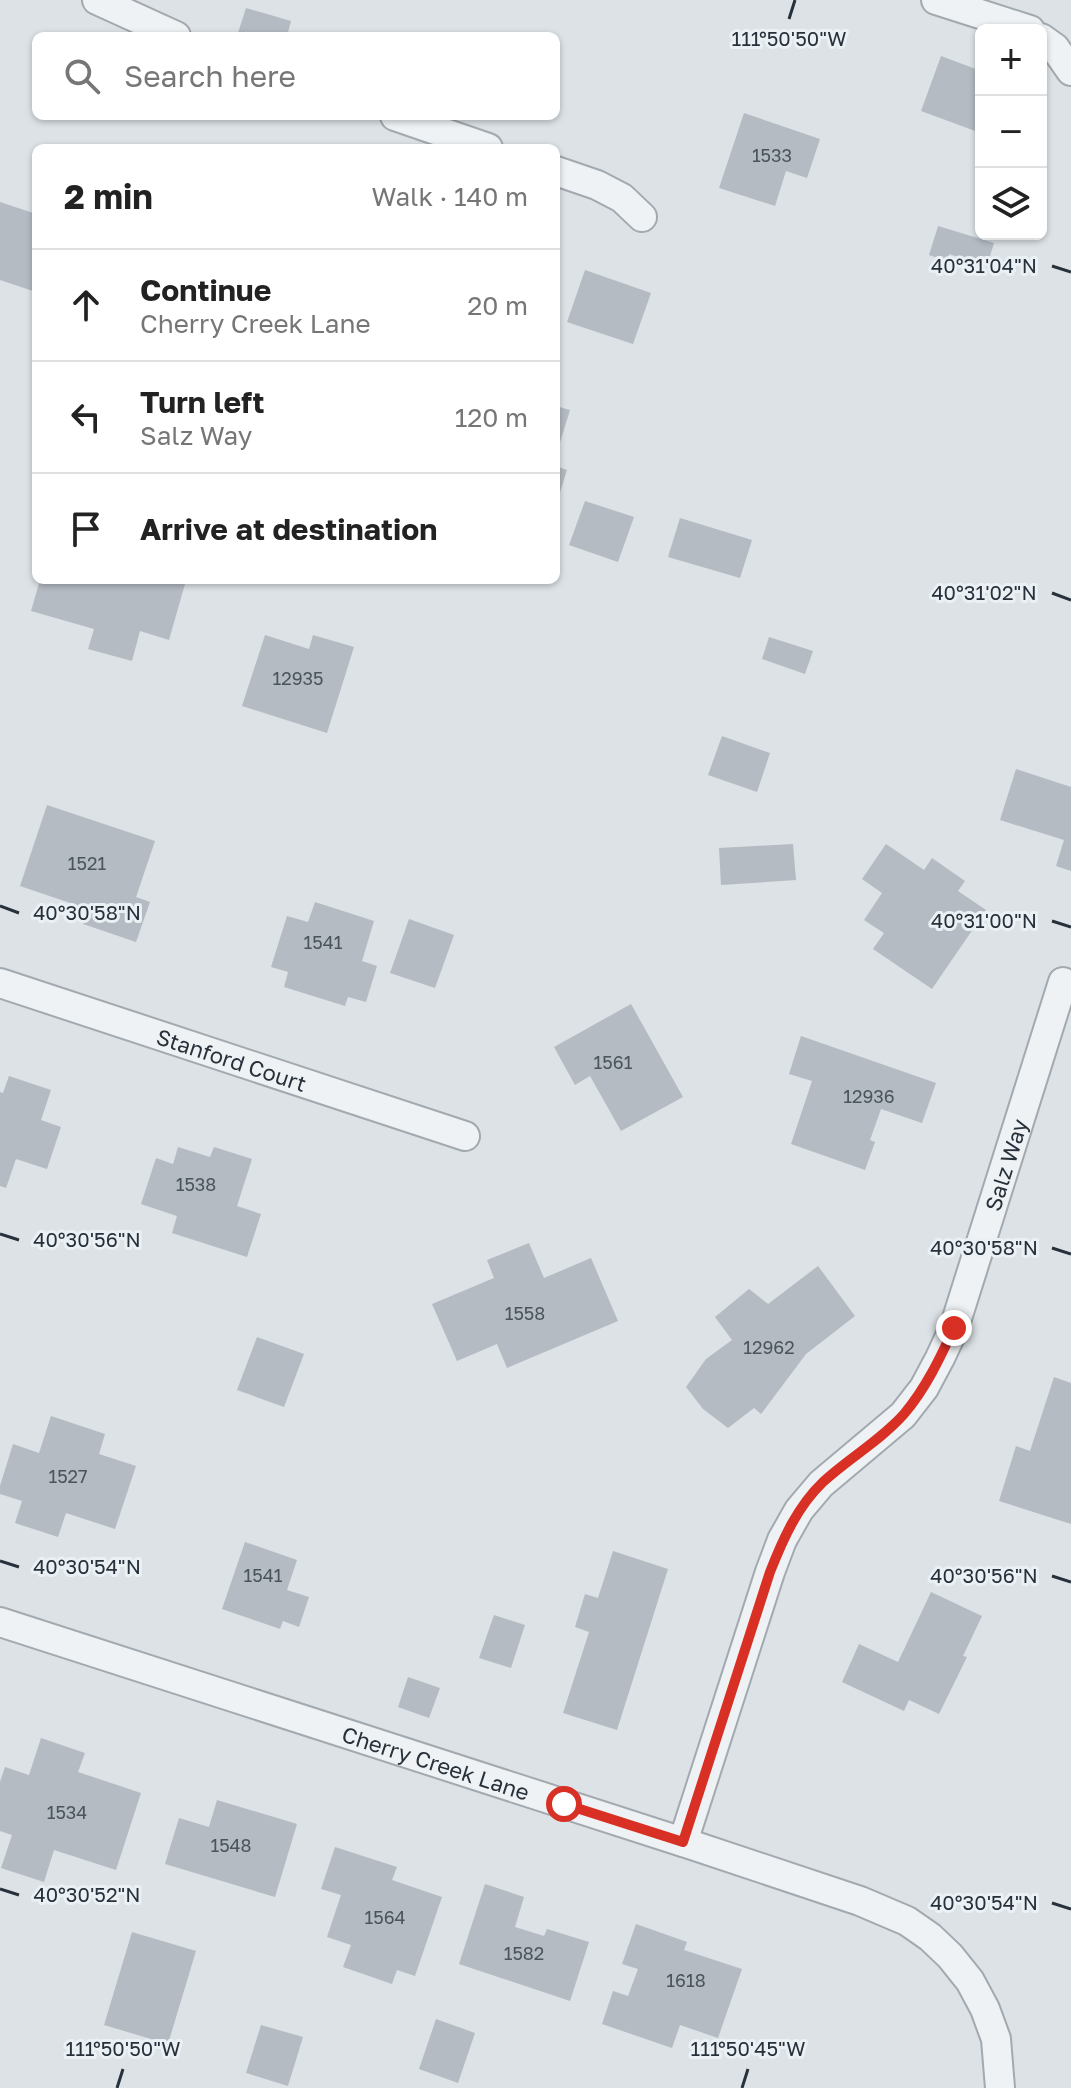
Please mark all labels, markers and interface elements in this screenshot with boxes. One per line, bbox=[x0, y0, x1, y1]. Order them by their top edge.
map controls bbox=[975, 24, 1047, 240]
button: + bbox=[975, 24, 1047, 96]
text: 111°50'50"W bbox=[731, 26, 847, 50]
search box bbox=[32, 32, 560, 120]
icon: search bbox=[60, 54, 104, 98]
text: Search here bbox=[124, 58, 296, 94]
button: − bbox=[975, 96, 1047, 168]
house number: 1533 bbox=[752, 144, 792, 166]
button: layers bbox=[975, 168, 1047, 240]
text: 2 min bbox=[64, 176, 153, 216]
text: Walk · 140 m bbox=[371, 181, 528, 212]
text: 40°31'04"N bbox=[931, 253, 1037, 277]
text: Continue bbox=[140, 272, 271, 308]
icon: ahead bbox=[64, 283, 108, 327]
text: 20 m bbox=[467, 290, 528, 321]
text: Cherry Creek Lane bbox=[140, 308, 371, 339]
text: Turn left bbox=[140, 384, 265, 420]
icon: left bbox=[64, 395, 108, 439]
text: 120 m bbox=[455, 402, 528, 433]
text: Salz Way bbox=[140, 420, 252, 451]
icon: arrive bbox=[64, 507, 108, 551]
text: Arrive at destination bbox=[140, 511, 437, 547]
text: 40°31'02"N bbox=[931, 580, 1037, 604]
house number: 12935 bbox=[272, 667, 324, 689]
house number: 1521 bbox=[68, 852, 106, 874]
text: 40°30'58"N bbox=[33, 900, 141, 924]
text: 40°31'00"N bbox=[931, 908, 1037, 932]
house number: 1541 bbox=[304, 931, 343, 953]
street label: Stanford Court bbox=[153, 1022, 310, 1096]
house number: 1561 bbox=[594, 1051, 633, 1073]
house number: 12936 bbox=[843, 1085, 895, 1107]
street label: Salz Way bbox=[978, 1115, 1033, 1214]
house number: 1538 bbox=[176, 1173, 216, 1195]
text: 40°30'56"N bbox=[33, 1227, 141, 1251]
text: 40°30'58"N bbox=[930, 1235, 1038, 1259]
house number: 1558 bbox=[505, 1302, 545, 1324]
route end bbox=[936, 1310, 972, 1346]
house number: 12962 bbox=[743, 1336, 795, 1358]
house number: 1527 bbox=[48, 1465, 88, 1487]
text: 40°30'54"N bbox=[33, 1554, 141, 1578]
text: 40°30'56"N bbox=[930, 1563, 1038, 1587]
house number: 1541 bbox=[244, 1564, 283, 1586]
street label: Cherry Creek Lane bbox=[339, 1720, 533, 1805]
route start bbox=[546, 1786, 582, 1822]
house number: 1534 bbox=[47, 1801, 87, 1823]
house number: 1548 bbox=[210, 1834, 252, 1856]
text: 40°30'52"N bbox=[33, 1882, 141, 1906]
text: 40°30'54"N bbox=[930, 1890, 1038, 1914]
house number: 1564 bbox=[364, 1906, 406, 1928]
house number: 1582 bbox=[504, 1942, 544, 1964]
house number: 1618 bbox=[666, 1969, 706, 1991]
text: 111°50'50"W bbox=[65, 2036, 181, 2060]
text: 111°50'45"W bbox=[691, 2036, 805, 2060]

